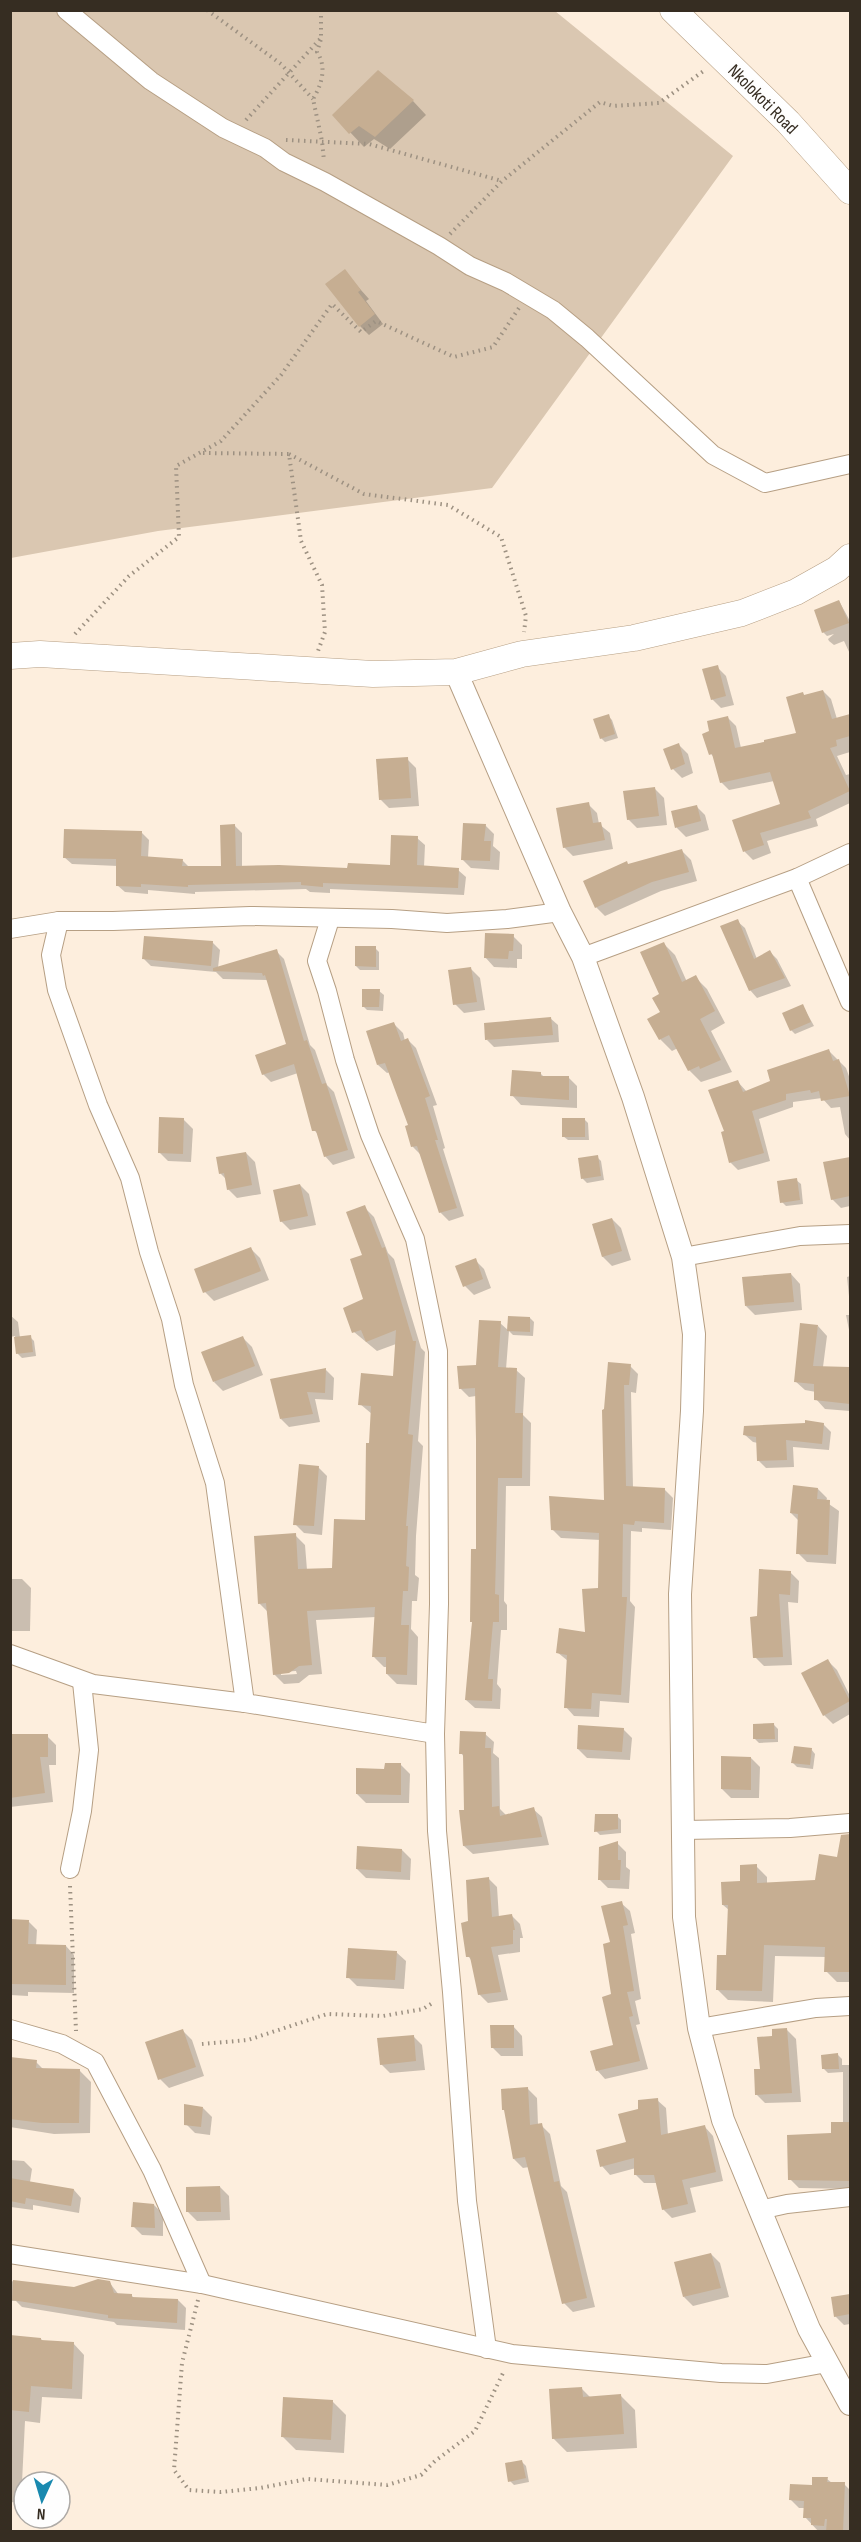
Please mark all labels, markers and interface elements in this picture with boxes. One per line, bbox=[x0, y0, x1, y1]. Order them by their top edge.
street label: Nkolokoti Road bbox=[723, 60, 802, 139]
north arrow bbox=[12, 2470, 72, 2530]
text: N bbox=[36, 2504, 46, 2523]

